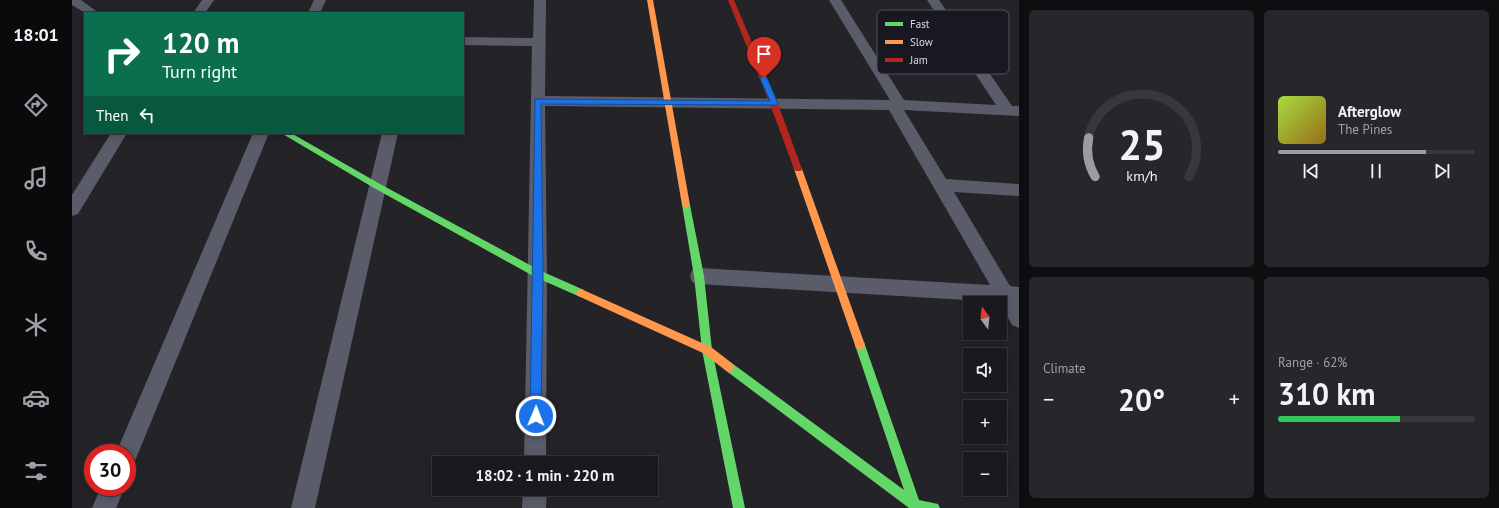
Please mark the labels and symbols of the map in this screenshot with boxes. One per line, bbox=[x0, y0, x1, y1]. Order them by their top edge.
legend bbox=[877, 10, 1009, 74]
text: Fast bbox=[910, 17, 930, 31]
text: Slow bbox=[910, 35, 933, 49]
pin bbox=[747, 37, 781, 78]
text: Jam bbox=[909, 53, 928, 67]
north arrow bbox=[963, 296, 1007, 340]
position arrow bbox=[515, 395, 557, 437]
speed limit sign: 30 bbox=[84, 444, 136, 496]

